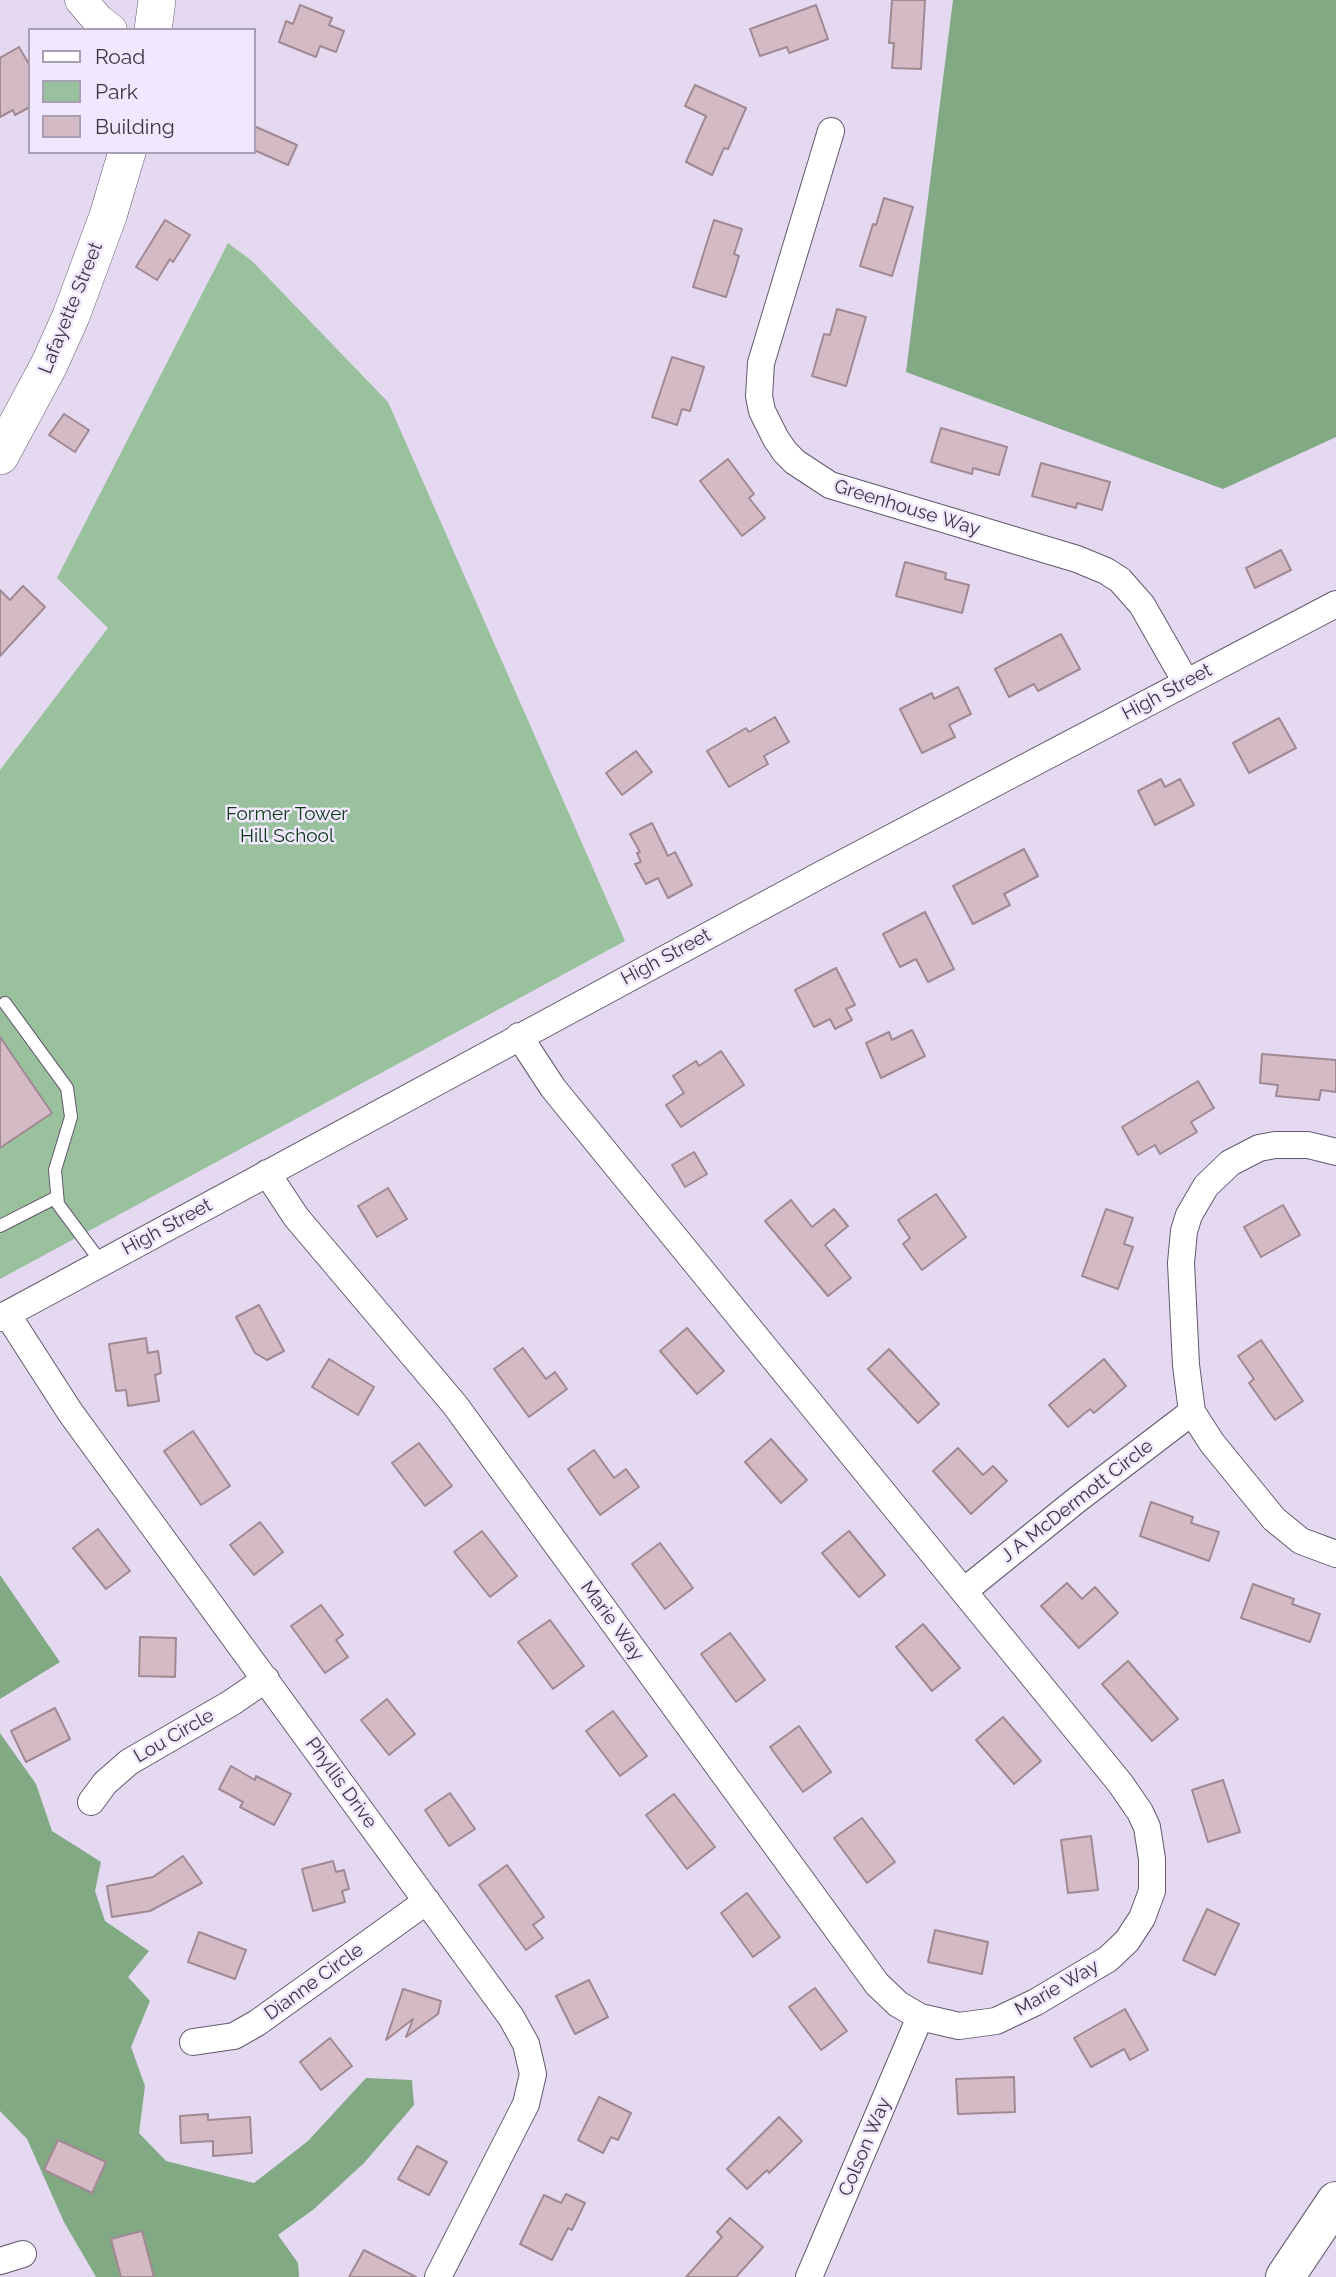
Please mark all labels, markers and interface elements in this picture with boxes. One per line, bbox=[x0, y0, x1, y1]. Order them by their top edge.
legend bbox=[28, 28, 256, 154]
text: Road bbox=[95, 44, 145, 69]
text: Park bbox=[95, 79, 138, 104]
text: Building bbox=[95, 114, 175, 139]
street label: Lafayette Street bbox=[34, 239, 108, 377]
street label: Greenhouse Way bbox=[831, 475, 983, 541]
street label: High Street bbox=[1118, 659, 1216, 725]
park label: Former Tower Hill School bbox=[226, 803, 348, 847]
street label: High Street bbox=[617, 924, 715, 990]
street label: High Street bbox=[118, 1194, 216, 1260]
street label: J A McDermott Circle bbox=[996, 1435, 1158, 1567]
street label: Marie Way bbox=[575, 1577, 649, 1665]
street label: Lou Circle bbox=[130, 1704, 218, 1768]
street label: Phyllis Drive bbox=[300, 1733, 382, 1833]
street label: Dianne Circle bbox=[260, 1939, 368, 2025]
street label: Marie Way bbox=[1011, 1955, 1103, 2021]
street label: Colson Way bbox=[834, 2094, 896, 2200]

